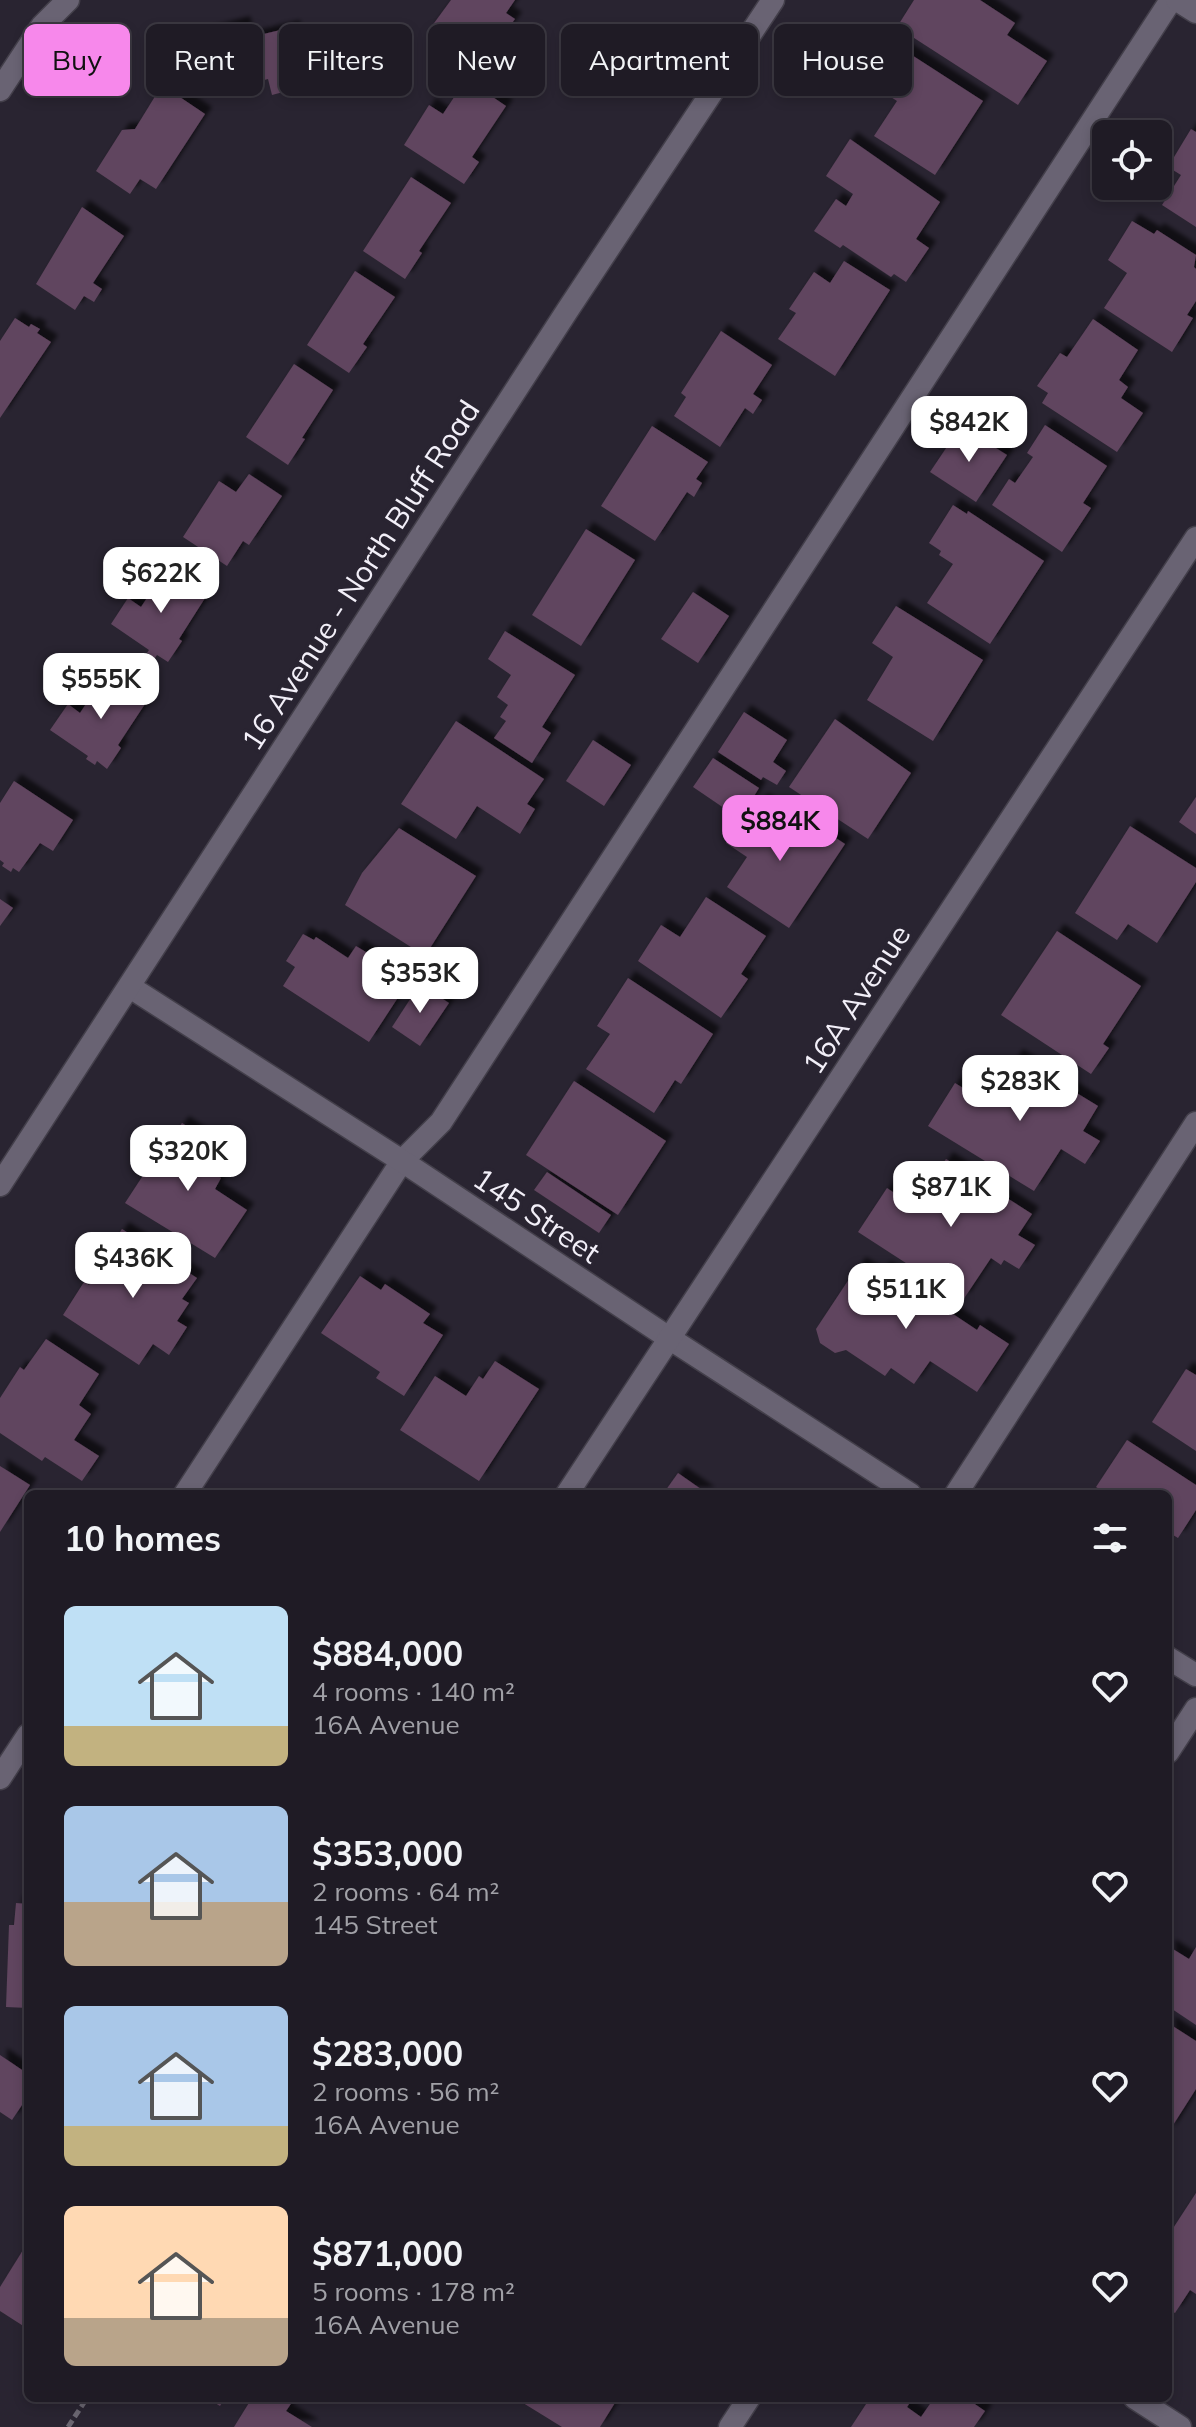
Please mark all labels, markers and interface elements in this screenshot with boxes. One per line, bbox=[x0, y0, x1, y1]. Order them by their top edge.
chip: Buy bbox=[24, 24, 130, 96]
chip: Rent bbox=[146, 24, 263, 96]
chip: Filters bbox=[279, 24, 412, 96]
chip: New bbox=[428, 24, 545, 96]
chip: Apartment bbox=[561, 24, 758, 96]
chip: House bbox=[774, 24, 912, 96]
map controls bbox=[1092, 120, 1172, 200]
button: locate bbox=[1092, 120, 1172, 200]
street label: 16 Avenue - North Bluff Road bbox=[232, 393, 488, 757]
pin: $842K bbox=[913, 396, 1025, 464]
text: $842K bbox=[929, 405, 1009, 438]
pin: $622K bbox=[105, 547, 217, 615]
text: $622K bbox=[121, 556, 201, 589]
pin: $555K bbox=[45, 653, 157, 721]
text: $555K bbox=[61, 662, 141, 695]
pin: $884K bbox=[724, 795, 836, 863]
text: $884K bbox=[740, 804, 820, 837]
street label: 16A Avenue bbox=[794, 917, 918, 1081]
pin: $353K bbox=[364, 947, 476, 1015]
text: $353K bbox=[380, 956, 460, 989]
pin: $283K bbox=[964, 1055, 1076, 1123]
text: $283K bbox=[980, 1064, 1060, 1097]
pin: $320K bbox=[132, 1125, 244, 1193]
text: $320K bbox=[148, 1134, 228, 1167]
street label: 145 Street bbox=[466, 1159, 608, 1271]
pin: $871K bbox=[895, 1161, 1007, 1229]
text: $871K bbox=[911, 1170, 991, 1203]
pin: $436K bbox=[77, 1232, 189, 1300]
text: $436K bbox=[93, 1241, 173, 1274]
pin: $511K bbox=[850, 1263, 962, 1331]
text: $511K bbox=[866, 1272, 946, 1305]
icon: filters bbox=[1088, 1516, 1132, 1560]
text: 10 homes bbox=[64, 1517, 221, 1560]
text: $884,000 bbox=[312, 1632, 463, 1675]
icon: home bbox=[128, 1638, 224, 1734]
icon: heart bbox=[1088, 1664, 1132, 1708]
text: 4 rooms · 140 m² bbox=[312, 1675, 515, 1708]
text: 16A Avenue bbox=[312, 1708, 460, 1741]
text: $353,000 bbox=[312, 1832, 463, 1875]
icon: home bbox=[128, 1838, 224, 1934]
icon: heart bbox=[1088, 1864, 1132, 1908]
text: 2 rooms · 64 m² bbox=[312, 1875, 499, 1908]
text: 145 Street bbox=[312, 1908, 438, 1941]
text: $283,000 bbox=[312, 2032, 463, 2075]
icon: home bbox=[128, 2038, 224, 2134]
icon: heart bbox=[1088, 2064, 1132, 2108]
text: 2 rooms · 56 m² bbox=[312, 2075, 499, 2108]
text: 16A Avenue bbox=[312, 2108, 460, 2141]
text: $871,000 bbox=[312, 2232, 463, 2275]
icon: home bbox=[128, 2238, 224, 2334]
icon: heart bbox=[1088, 2264, 1132, 2308]
text: 5 rooms · 178 m² bbox=[312, 2275, 515, 2308]
text: 16A Avenue bbox=[312, 2308, 460, 2341]

